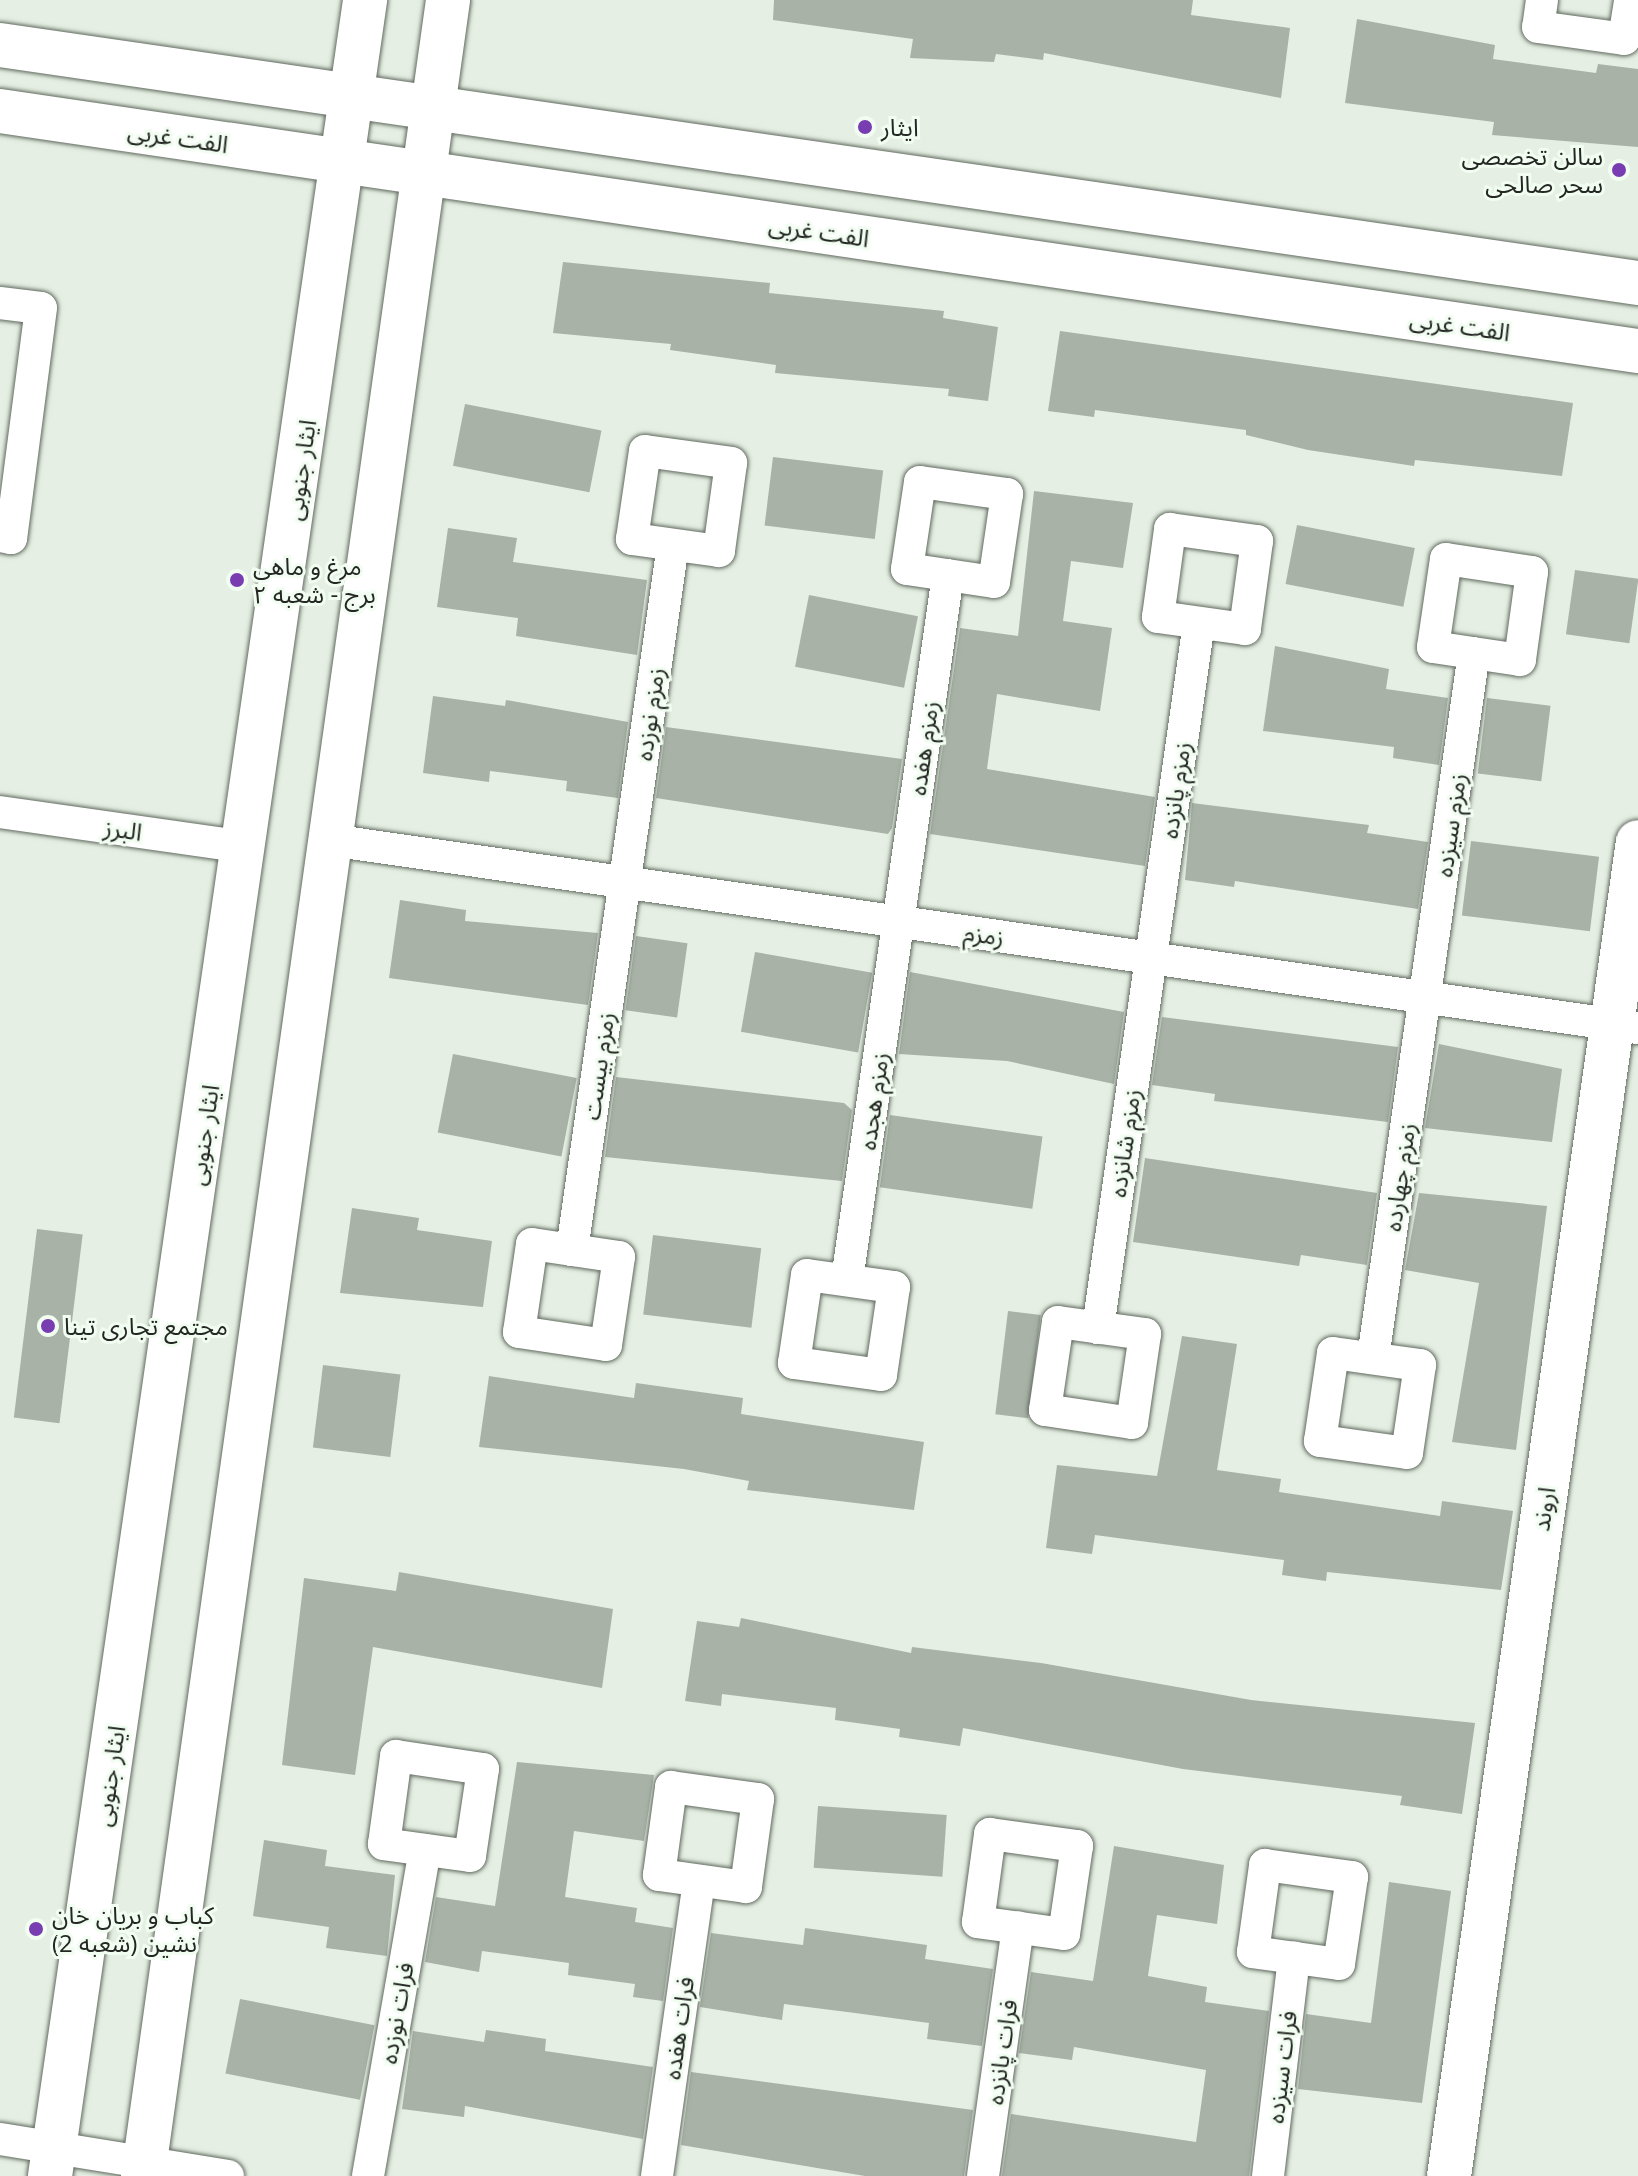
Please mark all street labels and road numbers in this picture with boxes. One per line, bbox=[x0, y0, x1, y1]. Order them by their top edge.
street label: الفت غربی bbox=[126, 116, 230, 158]
street label: الفت غربی bbox=[767, 210, 871, 252]
street label: الفت غربی bbox=[1408, 304, 1512, 346]
street label: ایثار جنوبی bbox=[279, 418, 321, 522]
street label: زمزم نوزده bbox=[628, 666, 670, 762]
street label: زمزم هفده bbox=[902, 699, 944, 797]
street label: زمزم پانزده bbox=[1154, 740, 1196, 840]
street label: زمزم سیزده bbox=[1428, 771, 1472, 879]
street label: البرز bbox=[102, 812, 144, 846]
street label: زمزم bbox=[962, 917, 1006, 951]
street label: زمزم بیست bbox=[576, 1010, 620, 1122]
street label: زمزم هجده bbox=[852, 1050, 894, 1152]
street label: ایثار جنوبی bbox=[182, 1083, 224, 1187]
street label: زمزم شانزده bbox=[1102, 1087, 1146, 1199]
street label: زمزم چهارده bbox=[1377, 1121, 1421, 1233]
street label: اروند bbox=[1526, 1485, 1560, 1533]
street label: ایثار جنوبی bbox=[88, 1724, 130, 1828]
street label: فرات نوزده bbox=[373, 1960, 419, 2066]
street label: فرات هفده bbox=[657, 1975, 699, 2081]
street label: فرات پانزده bbox=[979, 1998, 1023, 2106]
street label: فرات سیزده bbox=[1260, 2009, 1302, 2125]

